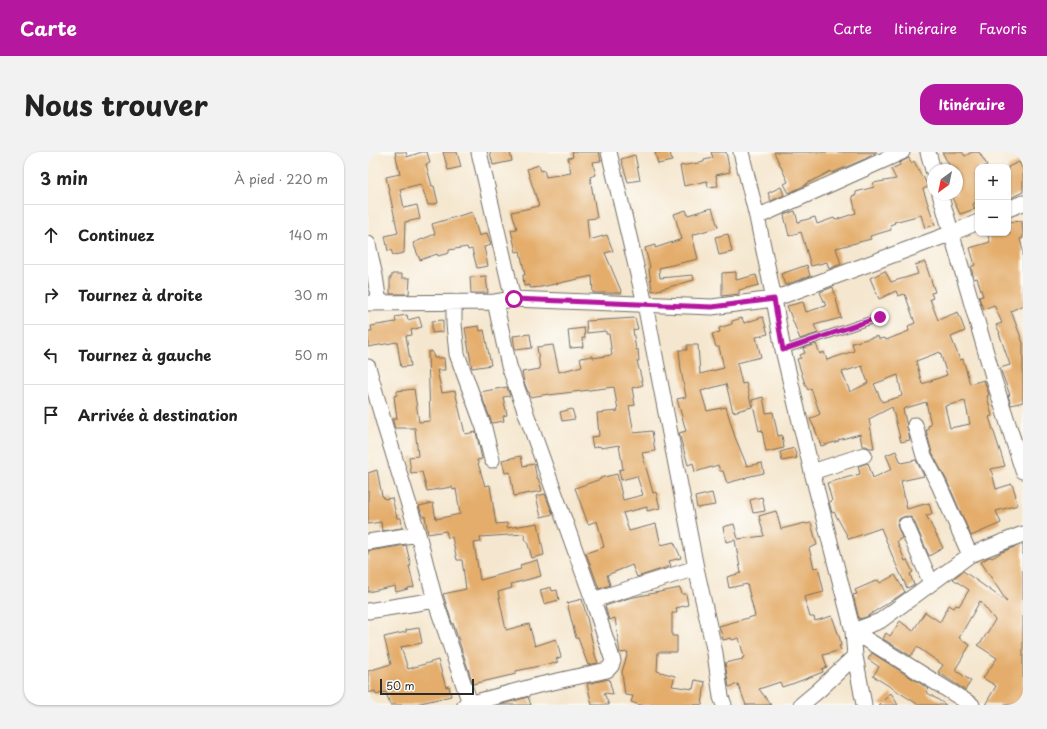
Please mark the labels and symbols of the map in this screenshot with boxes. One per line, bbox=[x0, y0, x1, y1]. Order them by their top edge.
north arrow bbox=[927, 164, 963, 200]
route start bbox=[505, 290, 523, 308]
route end bbox=[871, 308, 889, 326]
scale bar bbox=[380, 677, 474, 696]

